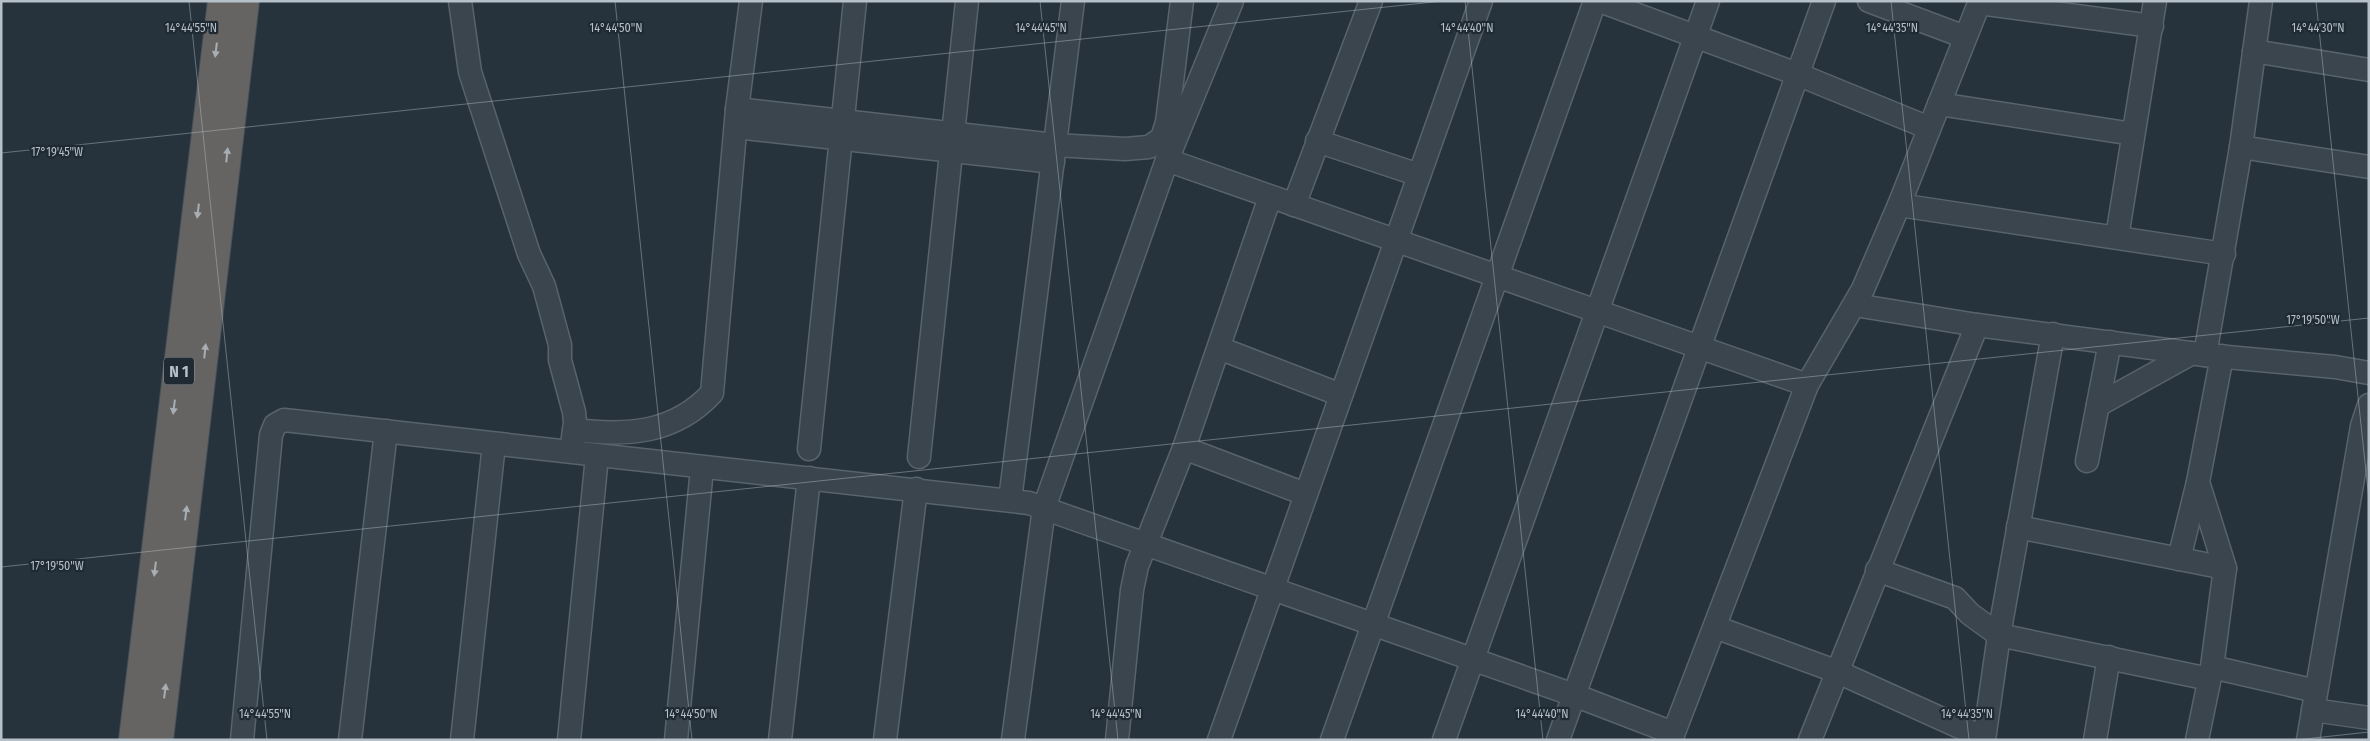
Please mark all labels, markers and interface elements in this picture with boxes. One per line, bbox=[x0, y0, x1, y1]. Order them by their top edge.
text: 14°44'55"N bbox=[165, 21, 217, 35]
text: 14°44'50"N bbox=[589, 21, 643, 35]
text: 14°44'45"N bbox=[1015, 21, 1067, 35]
text: 14°44'40"N bbox=[1441, 21, 1493, 35]
text: 14°44'35"N bbox=[1866, 21, 1918, 35]
text: 14°44'30"N bbox=[2292, 21, 2344, 35]
one-way arrow bbox=[212, 42, 220, 58]
text: 17°19'45"W bbox=[31, 145, 83, 159]
one-way arrow bbox=[223, 147, 231, 163]
one-way arrow bbox=[194, 203, 202, 219]
text: 17°19'50"W bbox=[2286, 313, 2340, 327]
one-way arrow bbox=[201, 343, 209, 359]
road number: N 1 bbox=[164, 358, 194, 384]
one-way arrow bbox=[170, 400, 178, 416]
one-way arrow bbox=[182, 504, 190, 520]
text: 17°19'50"W bbox=[30, 559, 84, 573]
one-way arrow bbox=[150, 561, 158, 577]
one-way arrow bbox=[161, 683, 169, 699]
text: 14°44'55"N bbox=[239, 707, 291, 721]
text: 14°44'50"N bbox=[664, 707, 718, 721]
text: 14°44'45"N bbox=[1090, 707, 1142, 721]
text: 14°44'40"N bbox=[1516, 707, 1568, 721]
text: 14°44'35"N bbox=[1941, 707, 1993, 721]

